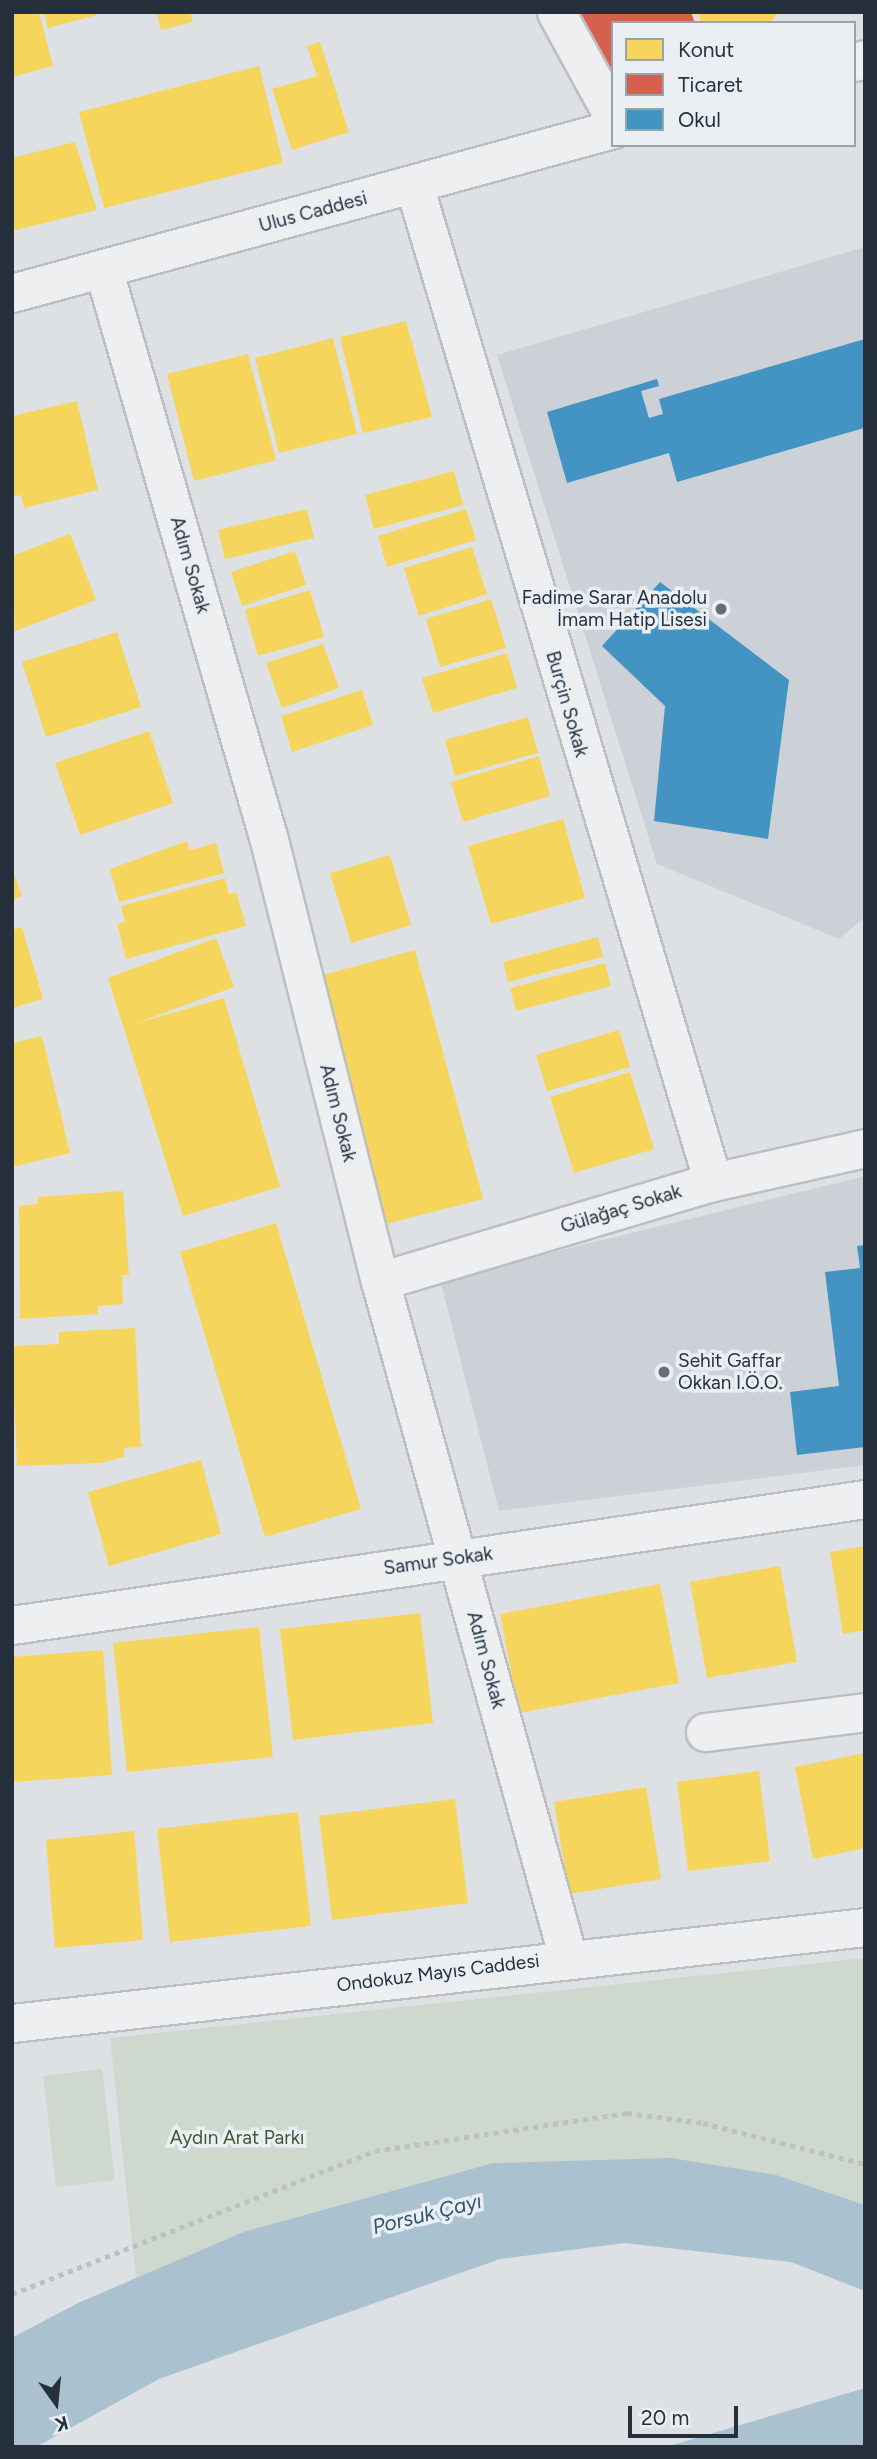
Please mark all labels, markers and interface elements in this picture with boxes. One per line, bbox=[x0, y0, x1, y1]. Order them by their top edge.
legend bbox=[611, 21, 856, 147]
text: Konut bbox=[678, 37, 734, 62]
text: Ticaret bbox=[678, 72, 743, 97]
text: Okul bbox=[678, 107, 721, 132]
street label: Ulus Caddesi bbox=[256, 187, 370, 237]
street label: Adım Sokak bbox=[165, 514, 215, 616]
place label: Fadime Sarar Anadolu İmam Hatip Lisesi bbox=[522, 587, 707, 631]
marker: Fadime Sarar Anadolu İmam Hatip Lisesi bbox=[713, 601, 729, 617]
street label: Burçin Sokak bbox=[541, 648, 593, 760]
street label: Adım Sokak bbox=[315, 1062, 361, 1164]
street label: Gülağaç Sokak bbox=[558, 1180, 684, 1238]
place label: Sehit Gaffar Okkan I.Ö.O. bbox=[678, 1350, 782, 1394]
marker: Sehit Gaffar Okkan I.Ö.O. bbox=[656, 1364, 672, 1380]
street label: Samur Sokak bbox=[382, 1542, 494, 1580]
street label: Adım Sokak bbox=[462, 1609, 510, 1711]
street label: Ondokuz Mayıs Caddesi bbox=[335, 1949, 541, 1997]
park label: Aydın Arat Parkı bbox=[170, 2127, 304, 2149]
water label: Porsuk Çayı bbox=[370, 2188, 484, 2240]
north arrow bbox=[21, 2368, 91, 2438]
scale bar bbox=[632, 2392, 742, 2436]
text: 20 m bbox=[641, 2405, 689, 2430]
text: K bbox=[52, 2411, 71, 2437]

